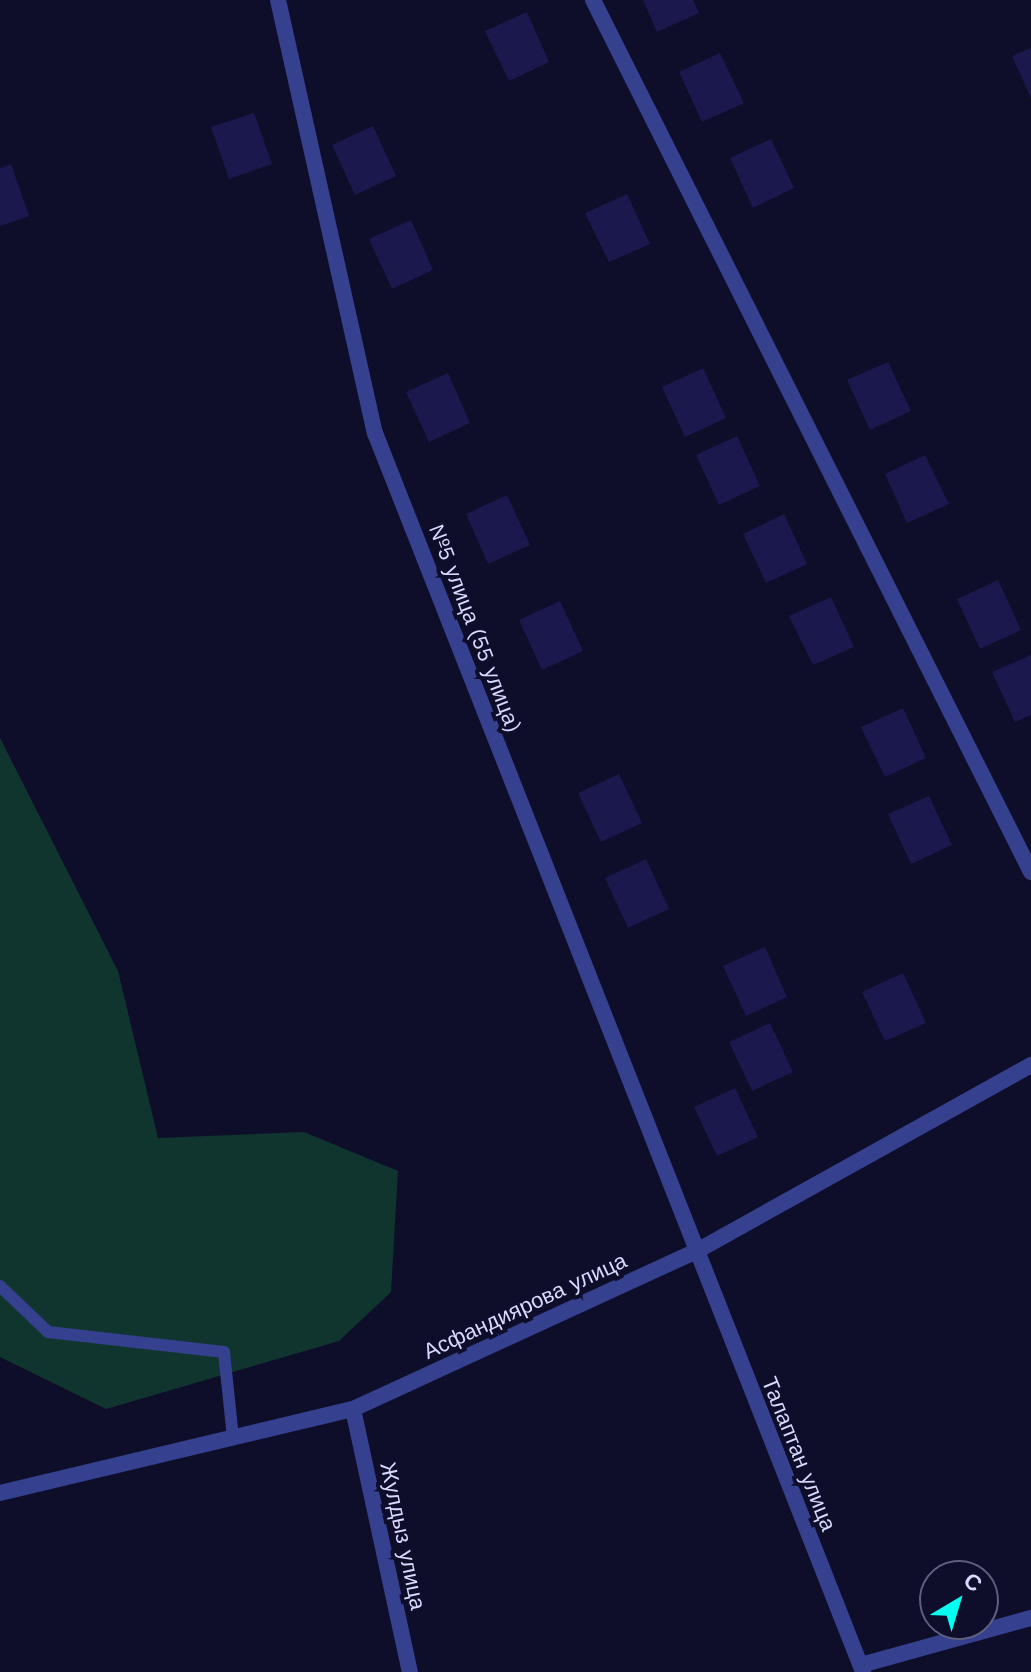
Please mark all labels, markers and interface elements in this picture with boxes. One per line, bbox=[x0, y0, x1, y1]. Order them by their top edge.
street label: №5 улица (55 улица) bbox=[423, 520, 527, 736]
street label: Асфандиярова улица bbox=[419, 1247, 631, 1365]
street label: Талаптан улица bbox=[756, 1373, 842, 1535]
street label: Жулдыз улица bbox=[374, 1460, 432, 1612]
north arrow bbox=[919, 1560, 999, 1640]
text: С bbox=[959, 1568, 987, 1597]

